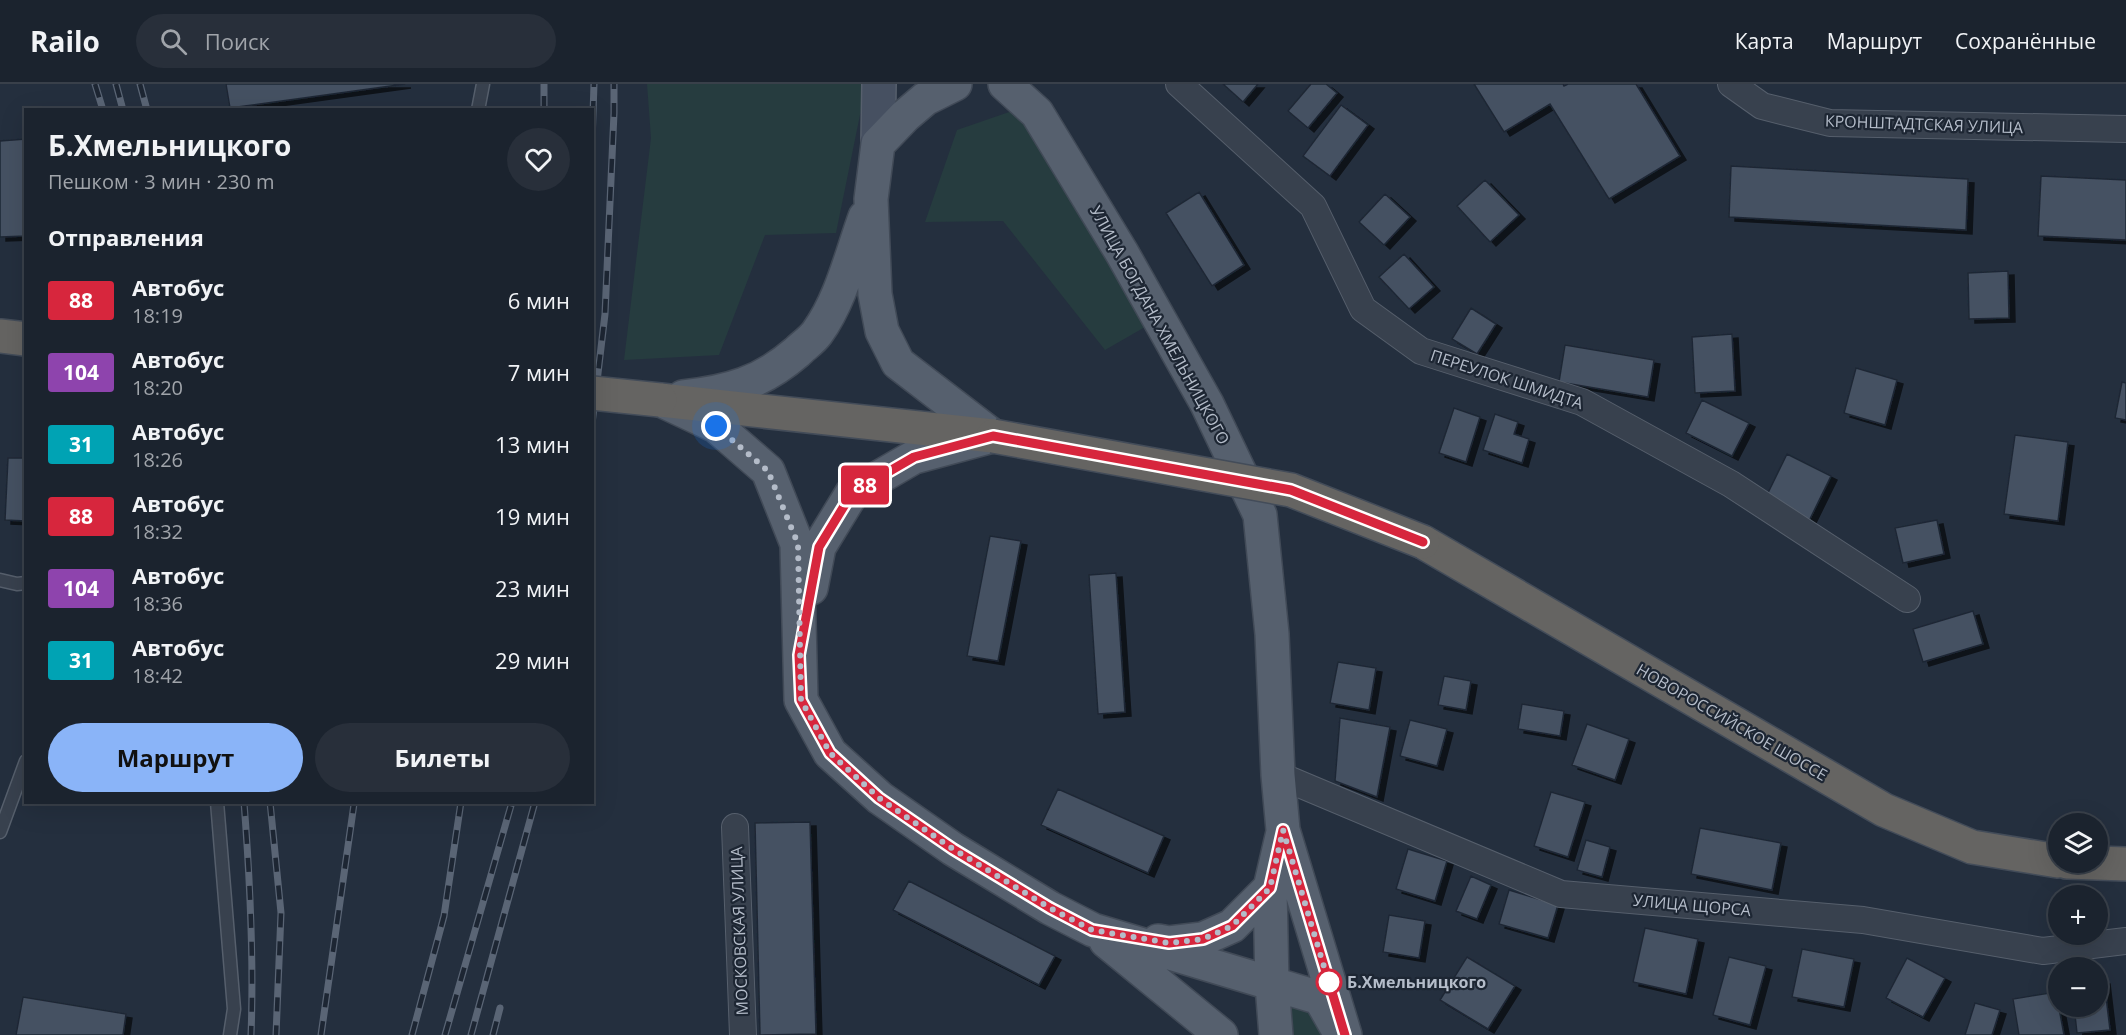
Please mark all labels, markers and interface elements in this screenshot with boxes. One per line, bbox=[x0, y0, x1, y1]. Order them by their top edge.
search box bbox=[136, 14, 556, 68]
text: Railo bbox=[30, 22, 100, 60]
icon: search bbox=[157, 25, 190, 58]
text: Поиск bbox=[205, 26, 270, 56]
text: Карта bbox=[1735, 27, 1794, 55]
text: Маршрут bbox=[1827, 27, 1922, 55]
text: Сохранённые bbox=[1955, 27, 2096, 55]
street label: КРОНШТАДТСКАЯ УЛИЦА bbox=[1825, 110, 2024, 138]
text: Б.Хмельницкого bbox=[48, 126, 291, 164]
button: heart bbox=[507, 128, 570, 191]
text: Пешком · 3 мин · 230 m bbox=[48, 168, 275, 195]
street label: УЛИЦА БОГДАНА ХМЕЛЬНИЦКОГО bbox=[1085, 202, 1235, 448]
text: Отправления bbox=[48, 222, 204, 252]
text: Автобус bbox=[132, 272, 224, 302]
text: 6 мин bbox=[508, 285, 570, 315]
text: 88 bbox=[69, 286, 93, 314]
text: 18:19 bbox=[132, 302, 183, 329]
text: Автобус bbox=[132, 344, 224, 374]
street label: ПЕРЕУЛОК ШМИДТА bbox=[1428, 344, 1587, 414]
text: 7 мин bbox=[508, 357, 570, 387]
text: 104 bbox=[63, 358, 99, 386]
text: 18:20 bbox=[132, 374, 183, 401]
your location bbox=[701, 411, 731, 441]
text: Автобус bbox=[132, 416, 224, 446]
text: 13 мин bbox=[495, 429, 570, 459]
text: 31 bbox=[69, 430, 93, 458]
text: 18:26 bbox=[132, 446, 183, 473]
line badge: 88 bbox=[838, 466, 892, 504]
text: 88 bbox=[853, 471, 877, 499]
text: Автобус bbox=[132, 488, 224, 518]
text: 19 мин bbox=[495, 501, 570, 531]
text: 88 bbox=[69, 502, 93, 530]
text: 18:32 bbox=[132, 518, 183, 545]
text: Автобус bbox=[132, 560, 224, 590]
text: 23 мин bbox=[495, 573, 570, 603]
text: 104 bbox=[63, 574, 99, 602]
text: 18:36 bbox=[132, 590, 183, 617]
text: Автобус bbox=[132, 632, 224, 662]
text: 29 мин bbox=[495, 645, 570, 675]
text: 31 bbox=[69, 646, 93, 674]
street label: НОВОРОССИЙСКОЕ ШОССЕ bbox=[1633, 658, 1831, 786]
text: 18:42 bbox=[132, 662, 183, 689]
button: Маршрут bbox=[48, 723, 303, 792]
button: Билеты bbox=[315, 723, 570, 792]
map controls bbox=[2048, 813, 2108, 1017]
button: layers bbox=[2048, 813, 2108, 873]
street label: МОСКОВСКАЯ УЛИЦА bbox=[725, 845, 753, 1016]
button: + bbox=[2048, 885, 2108, 945]
street label: УЛИЦА ЩОРСА bbox=[1632, 889, 1753, 921]
button: − bbox=[2048, 957, 2108, 1017]
marker: Б.Хмельницкого bbox=[1316, 969, 1342, 995]
place label: Б.Хмельницкого bbox=[1347, 971, 1486, 993]

